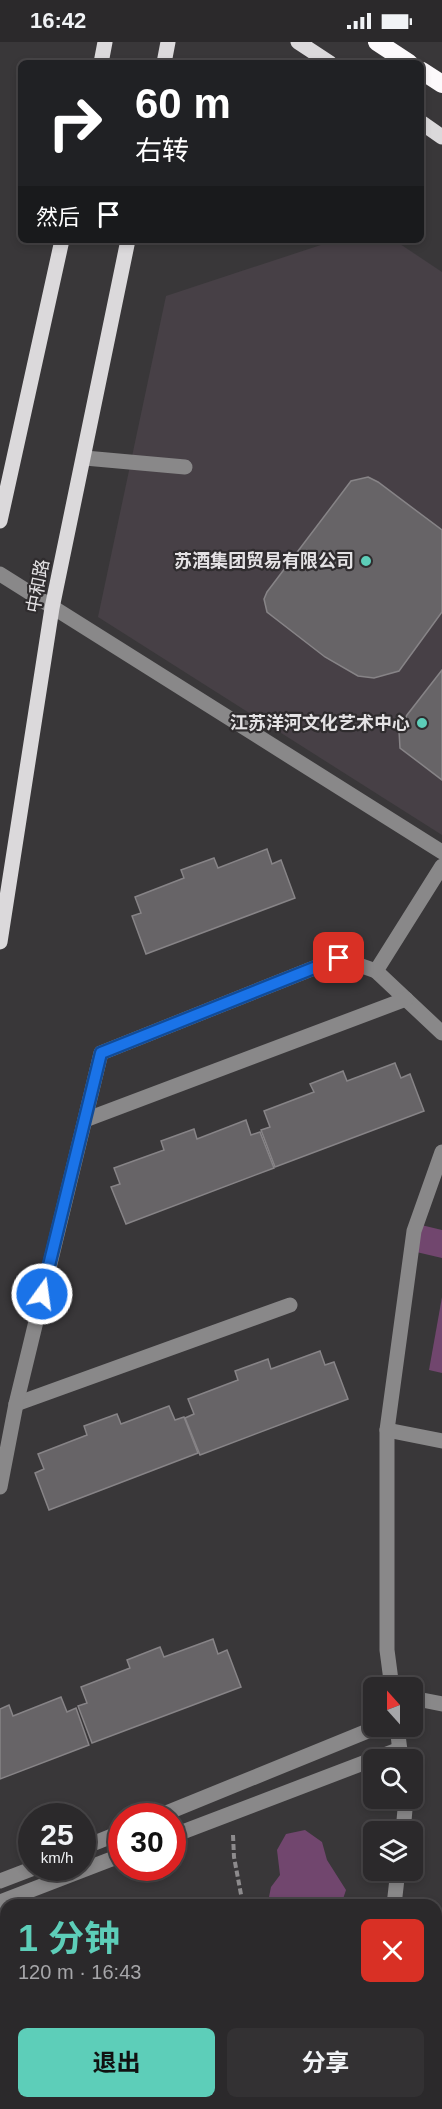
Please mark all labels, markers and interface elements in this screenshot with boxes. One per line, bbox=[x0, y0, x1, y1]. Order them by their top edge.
text: 16:42 bbox=[30, 8, 86, 33]
text: 60 m bbox=[135, 80, 231, 127]
icon: right bbox=[36, 84, 114, 162]
text: 右转 bbox=[135, 136, 189, 166]
icon: arrive bbox=[92, 198, 125, 231]
text: 然后 bbox=[36, 205, 80, 230]
place label: 苏酒集团贸易有限公司 bbox=[174, 551, 354, 571]
marker: 苏酒集团贸易有限公司 bbox=[359, 554, 373, 568]
street label: 中和路 bbox=[23, 558, 53, 614]
place label: 江苏洋河文化艺术中心 bbox=[230, 713, 410, 733]
marker: 江苏洋河文化艺术中心 bbox=[415, 716, 429, 730]
pin bbox=[313, 932, 364, 983]
icon: arrive bbox=[322, 941, 355, 974]
position arrow bbox=[10, 1262, 74, 1326]
north arrow bbox=[363, 1677, 423, 1737]
map controls bbox=[363, 1677, 423, 1881]
button: search bbox=[363, 1749, 423, 1809]
speed limit sign: 30 bbox=[108, 1803, 186, 1881]
text: 25 bbox=[40, 1818, 74, 1851]
button: layers bbox=[363, 1821, 423, 1881]
text: km/h bbox=[41, 1849, 73, 1866]
text: 1 分钟 bbox=[18, 1918, 120, 1959]
button: close bbox=[361, 1919, 424, 1982]
text: 120 m · 16:43 bbox=[18, 1961, 141, 1983]
button: 退出 bbox=[18, 2028, 215, 2097]
button: 分享 bbox=[227, 2028, 424, 2097]

